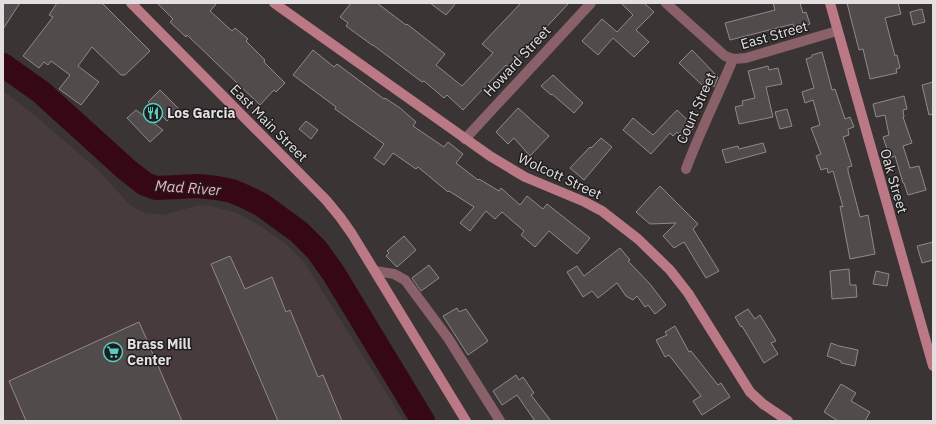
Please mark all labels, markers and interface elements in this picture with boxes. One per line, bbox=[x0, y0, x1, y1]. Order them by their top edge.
street label: East Street bbox=[738, 17, 810, 53]
street label: Howard Street bbox=[480, 22, 555, 100]
street label: Court Street bbox=[672, 69, 720, 147]
street label: East Main Street bbox=[226, 80, 312, 166]
restaurant icon: Los Garcia bbox=[142, 102, 164, 124]
place label: Los Garcia bbox=[167, 104, 235, 122]
street label: Oak Street bbox=[876, 147, 912, 216]
street label: Wolcott Street bbox=[515, 149, 605, 203]
water label: Mad River bbox=[154, 176, 222, 199]
place label: Brass Mill Center bbox=[127, 335, 191, 369]
supermarket icon: Brass Mill Center bbox=[102, 341, 124, 363]

